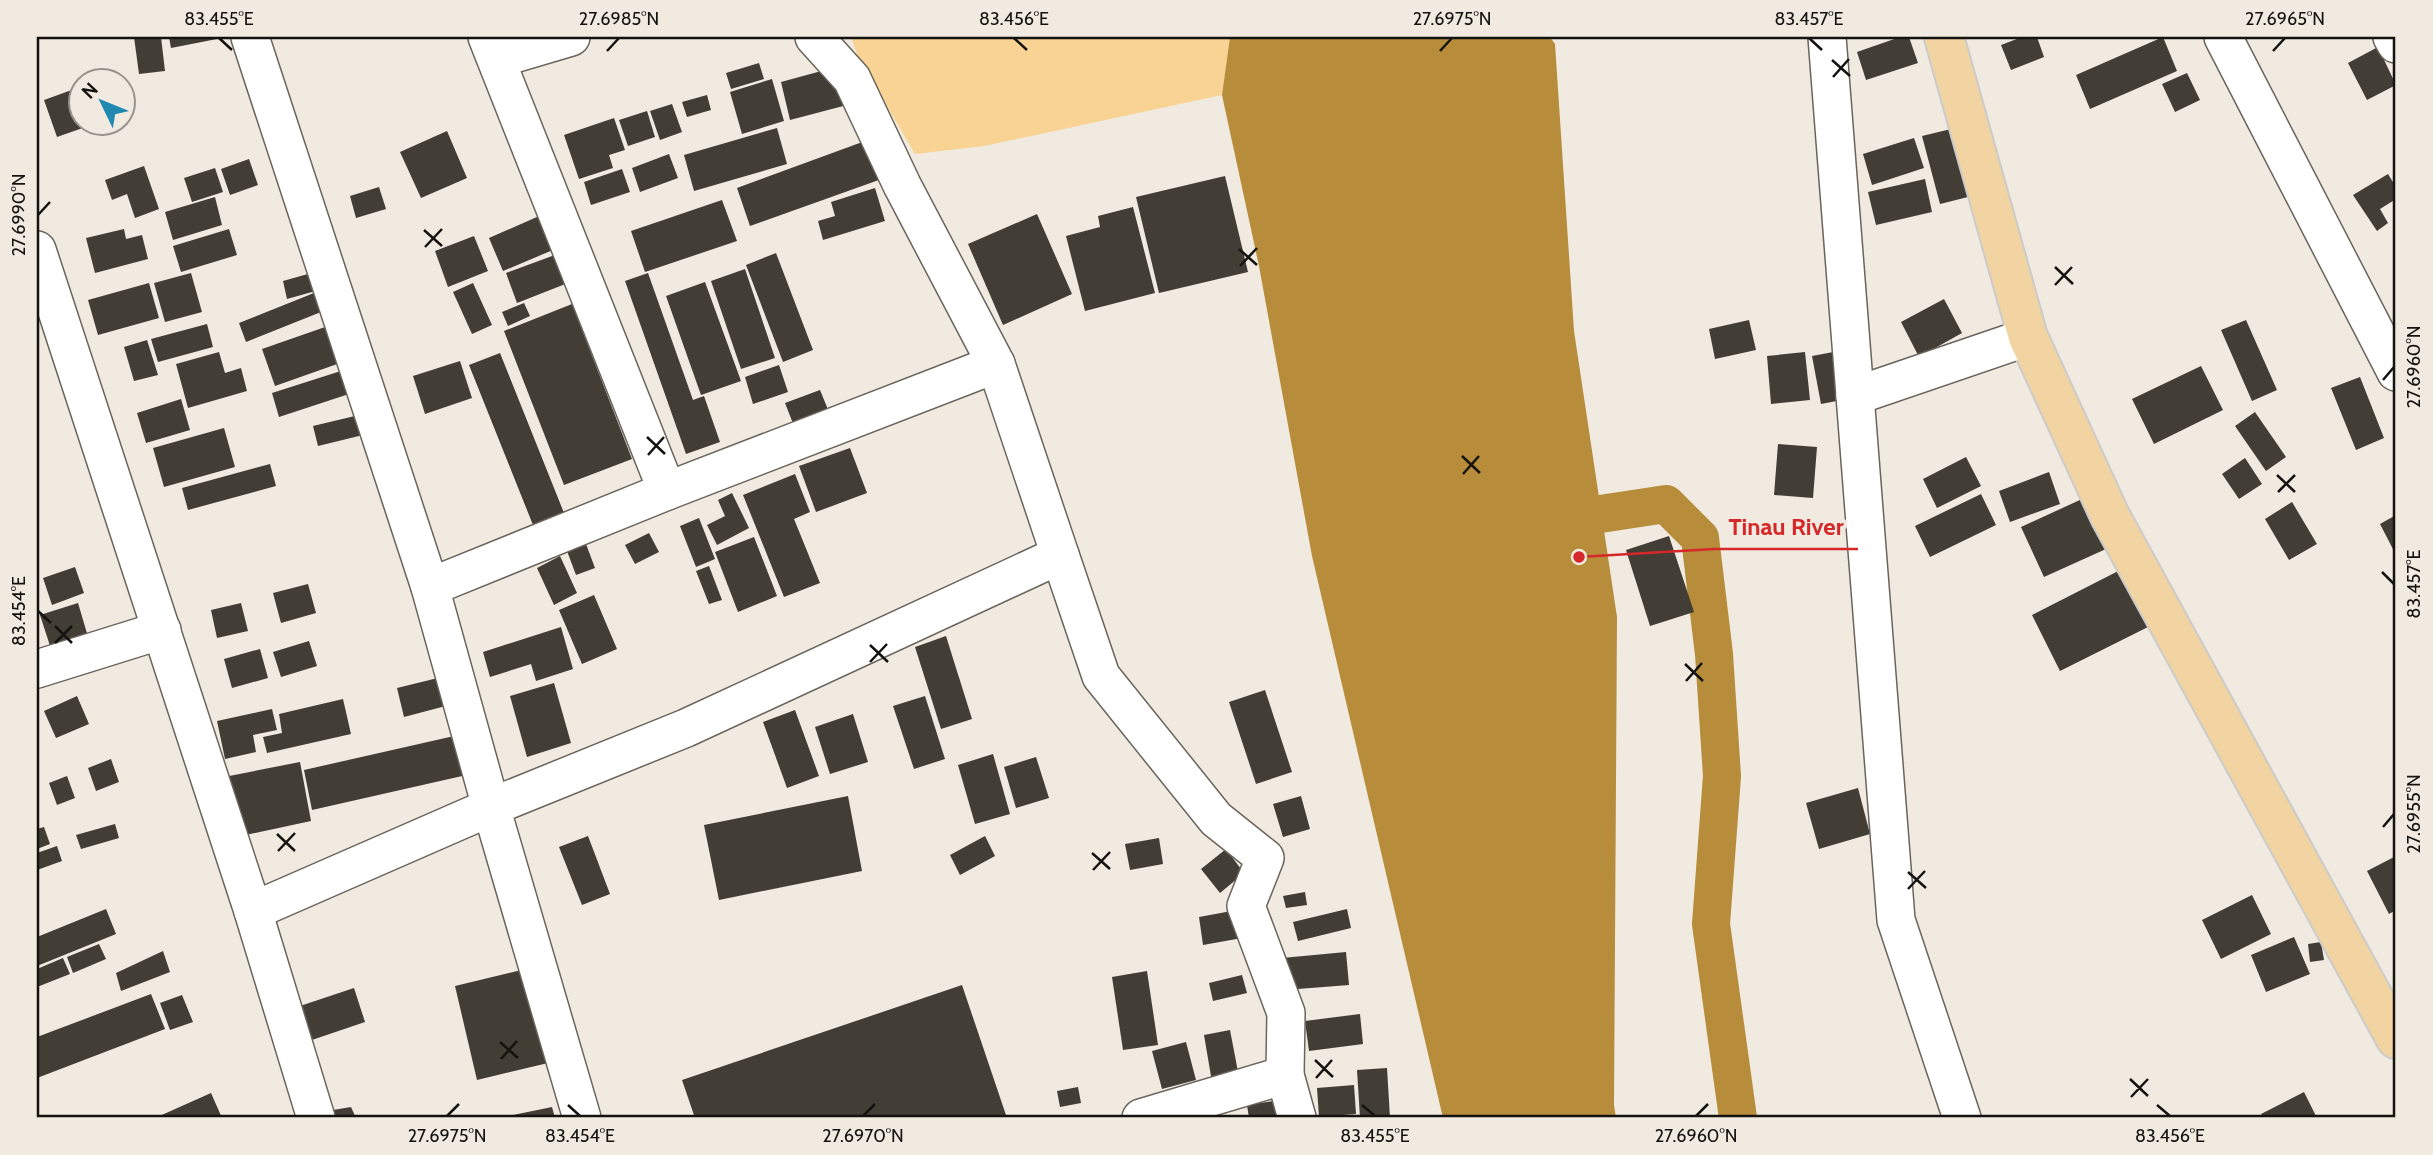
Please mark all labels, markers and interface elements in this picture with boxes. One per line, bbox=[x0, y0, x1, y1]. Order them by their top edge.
text: 83.455°E bbox=[184, 8, 254, 30]
text: 27.6985°N bbox=[579, 8, 659, 30]
text: 83.456°E bbox=[979, 8, 1049, 30]
text: 27.6975°N bbox=[1413, 8, 1491, 30]
text: 83.457°E bbox=[1775, 8, 1843, 30]
text: 27.6965°N bbox=[2245, 8, 2325, 30]
north arrow bbox=[66, 66, 136, 136]
text: N bbox=[77, 78, 103, 104]
text: 27.6990°N bbox=[8, 174, 30, 256]
text: 27.6960°N bbox=[2403, 326, 2425, 408]
callout: Tinau River bbox=[1714, 504, 1858, 549]
text: Tinau River bbox=[1728, 512, 1844, 541]
text: 83.457°E bbox=[2403, 550, 2425, 618]
text: 83.454°E bbox=[8, 576, 30, 646]
text: 27.6955°N bbox=[2403, 774, 2425, 854]
text: 27.6975°N bbox=[408, 1125, 486, 1147]
text: 83.454°E bbox=[545, 1125, 615, 1147]
text: 27.6970°N bbox=[822, 1125, 904, 1147]
text: 83.455°E bbox=[1340, 1125, 1410, 1147]
text: 27.6960°N bbox=[1655, 1125, 1737, 1147]
text: 83.456°E bbox=[2135, 1125, 2205, 1147]

